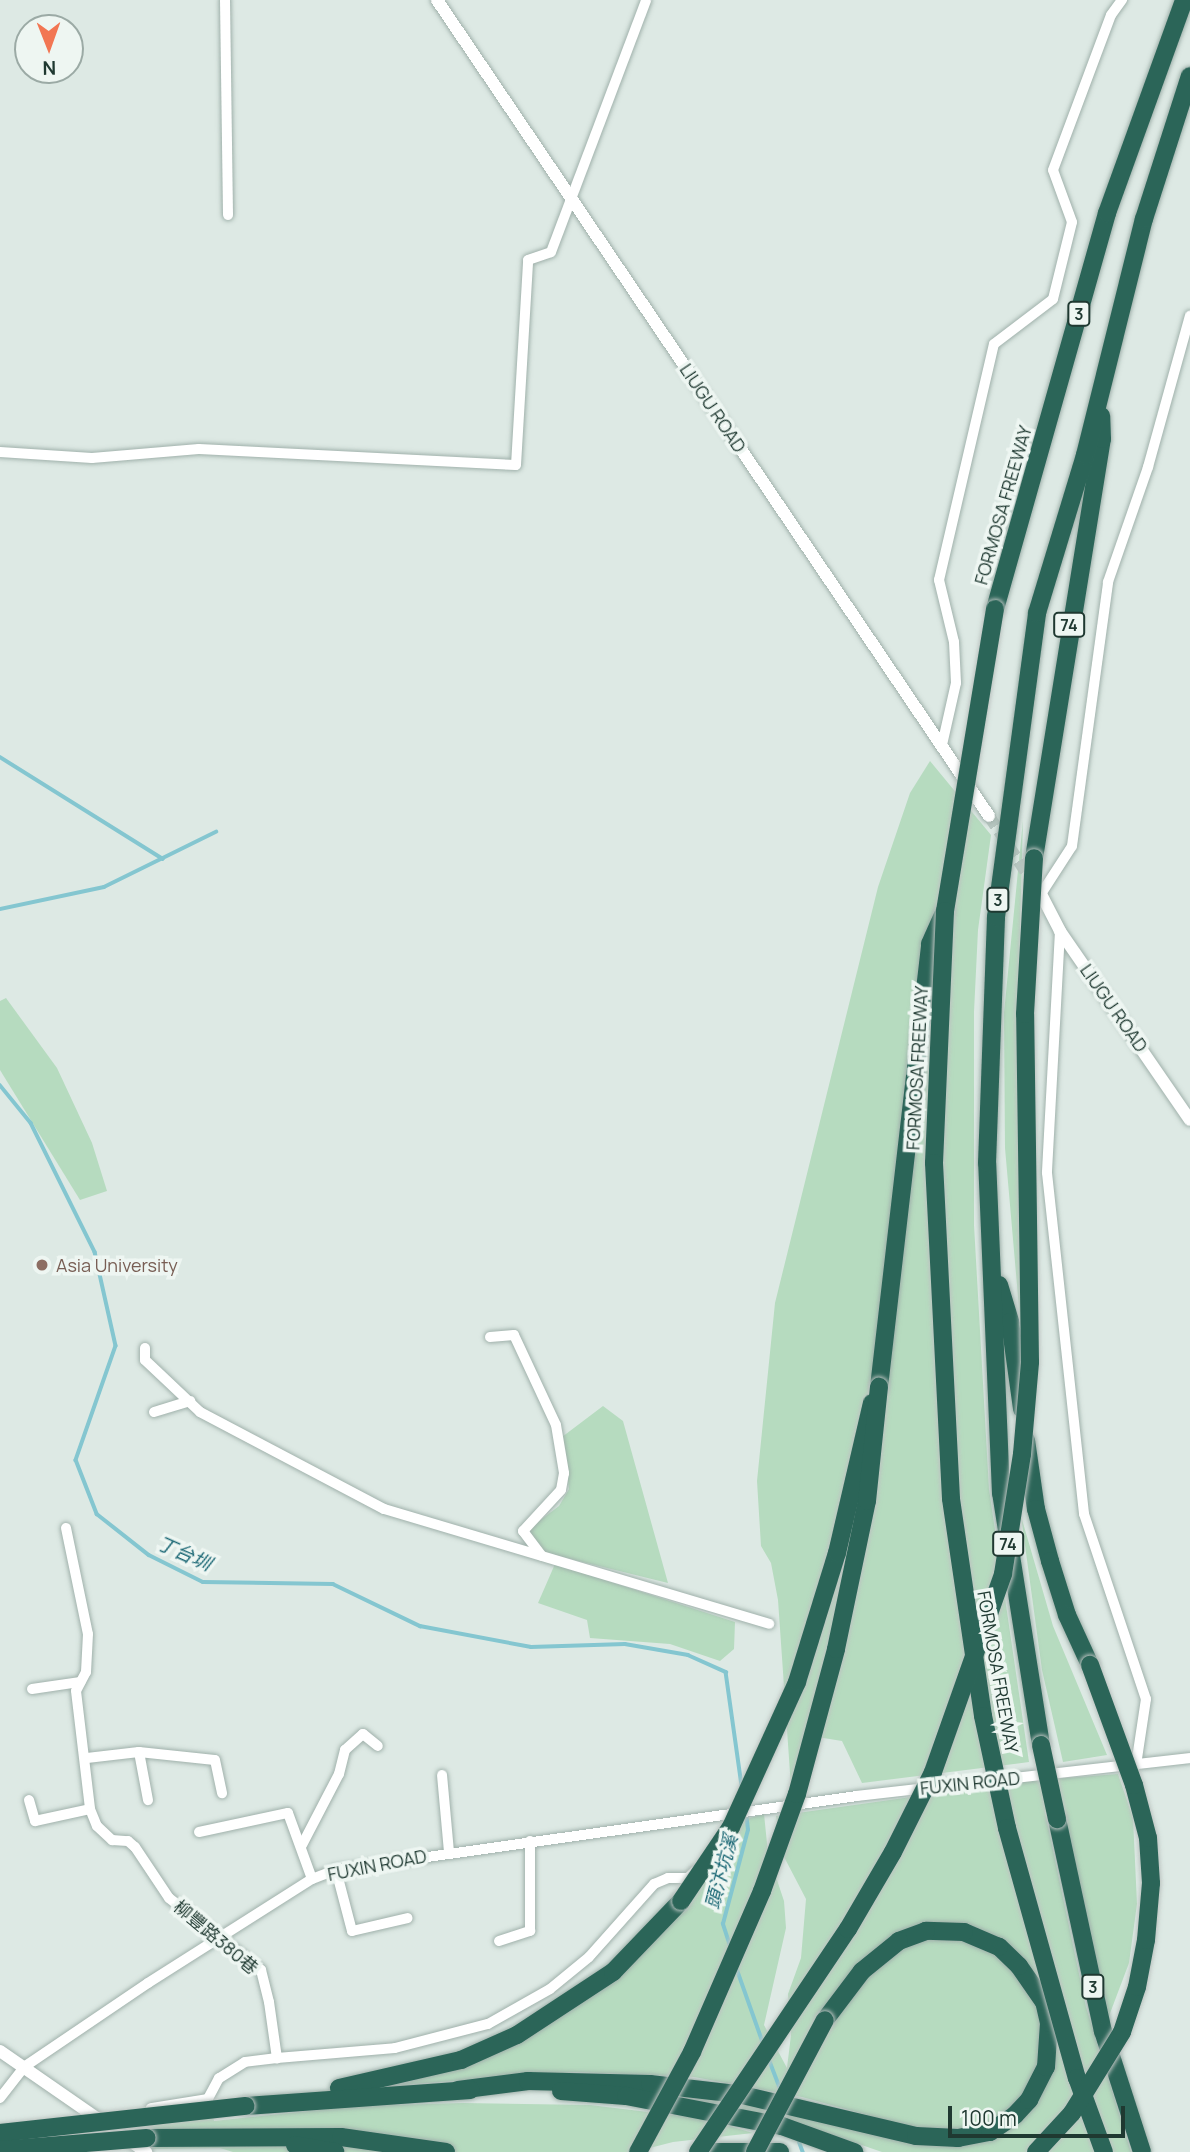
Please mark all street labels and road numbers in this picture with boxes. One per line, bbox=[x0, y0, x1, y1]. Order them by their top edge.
road number: 3 bbox=[1067, 302, 1091, 326]
street label: LIUGU ROAD bbox=[675, 359, 751, 457]
street label: FORMOSA FREEWAY bbox=[970, 423, 1036, 587]
road number: 74 bbox=[1052, 612, 1086, 638]
road number: 3 bbox=[986, 888, 1010, 912]
street label: LIUGU ROAD bbox=[1076, 960, 1152, 1056]
street label: FORMOSA FREEWAY bbox=[902, 985, 932, 1151]
road number: 74 bbox=[990, 1532, 1026, 1556]
street label: FORMOSA FREEWAY bbox=[973, 1589, 1023, 1755]
street label: FUXIN ROAD bbox=[919, 1767, 1021, 1799]
street label: FUXIN ROAD bbox=[326, 1845, 428, 1885]
street label: 柳豐路380巷 bbox=[169, 1896, 263, 1978]
road number: 3 bbox=[1081, 1974, 1105, 1999]

